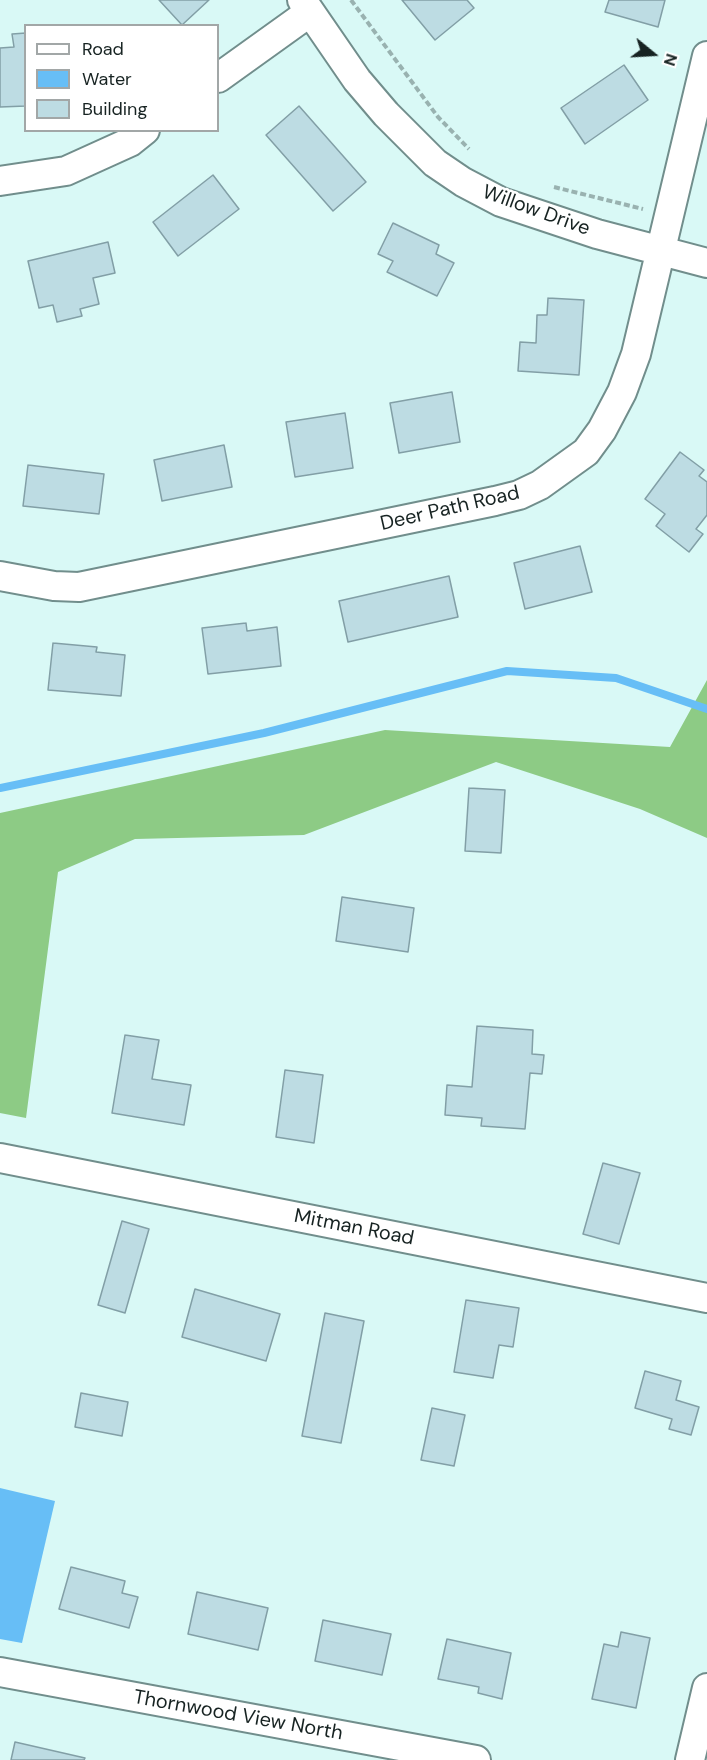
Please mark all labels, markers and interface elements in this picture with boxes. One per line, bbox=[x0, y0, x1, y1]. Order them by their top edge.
legend bbox=[24, 24, 219, 132]
north arrow bbox=[623, 24, 683, 84]
text: Road bbox=[82, 37, 124, 61]
text: N bbox=[659, 51, 682, 69]
text: Water bbox=[82, 67, 132, 91]
text: Building bbox=[82, 97, 147, 121]
street label: Willow Drive bbox=[479, 180, 593, 242]
street label: Deer Path Road bbox=[378, 481, 522, 537]
street label: Mitman Road bbox=[292, 1205, 416, 1251]
street label: Thornwood View North bbox=[131, 1686, 345, 1746]

